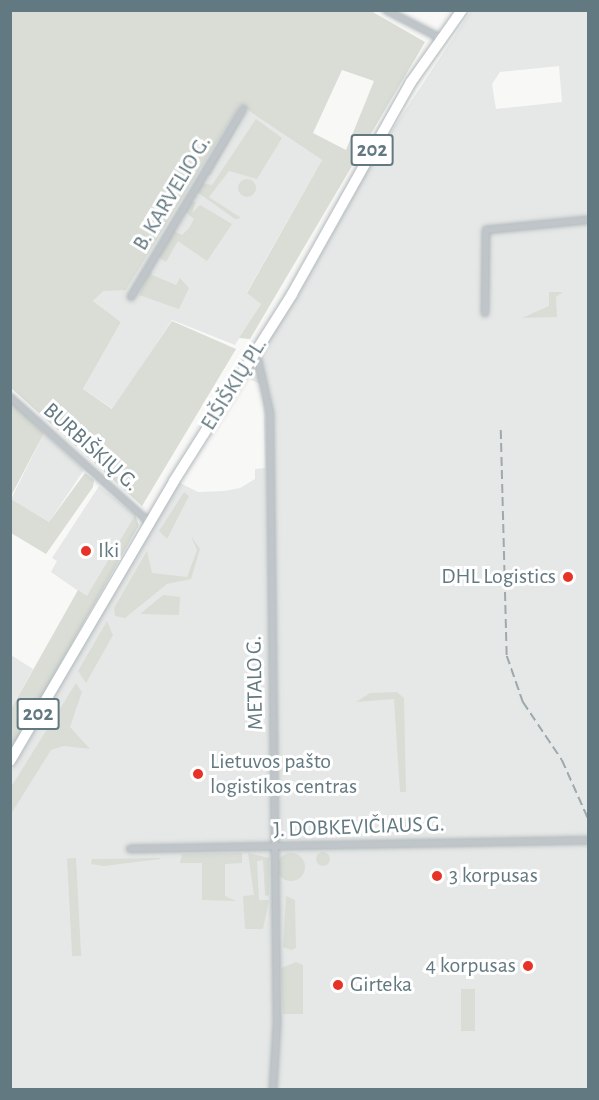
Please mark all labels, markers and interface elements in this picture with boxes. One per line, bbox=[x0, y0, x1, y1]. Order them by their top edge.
street label: B. KARVELIO G. bbox=[127, 131, 217, 255]
road number: 202 bbox=[350, 132, 394, 168]
street label: EIŠIŠKIŲ PL. bbox=[195, 333, 273, 435]
street label: BURBIŠKIŲ G. bbox=[38, 397, 144, 497]
place label: Iki bbox=[98, 538, 119, 564]
marker: Iki bbox=[79, 544, 93, 558]
place label: DHL Logistics bbox=[441, 564, 556, 590]
marker: DHL Logistics bbox=[561, 570, 575, 584]
street label: METALO G. bbox=[241, 636, 269, 730]
road number: 202 bbox=[15, 696, 60, 732]
place label: Lietuvos pašto logistikos centras bbox=[210, 748, 357, 800]
marker: Lietuvos pašto logistikos centras bbox=[191, 767, 205, 781]
street label: J. DOBKEVIČIAUS G. bbox=[273, 811, 445, 843]
place label: 3 korpusas bbox=[449, 863, 538, 889]
marker: 3 korpusas bbox=[430, 869, 444, 883]
place label: 4 korpusas bbox=[426, 953, 516, 979]
marker: 4 korpusas bbox=[521, 959, 535, 973]
place label: Girteka bbox=[350, 972, 412, 998]
marker: Girteka bbox=[331, 978, 345, 992]

